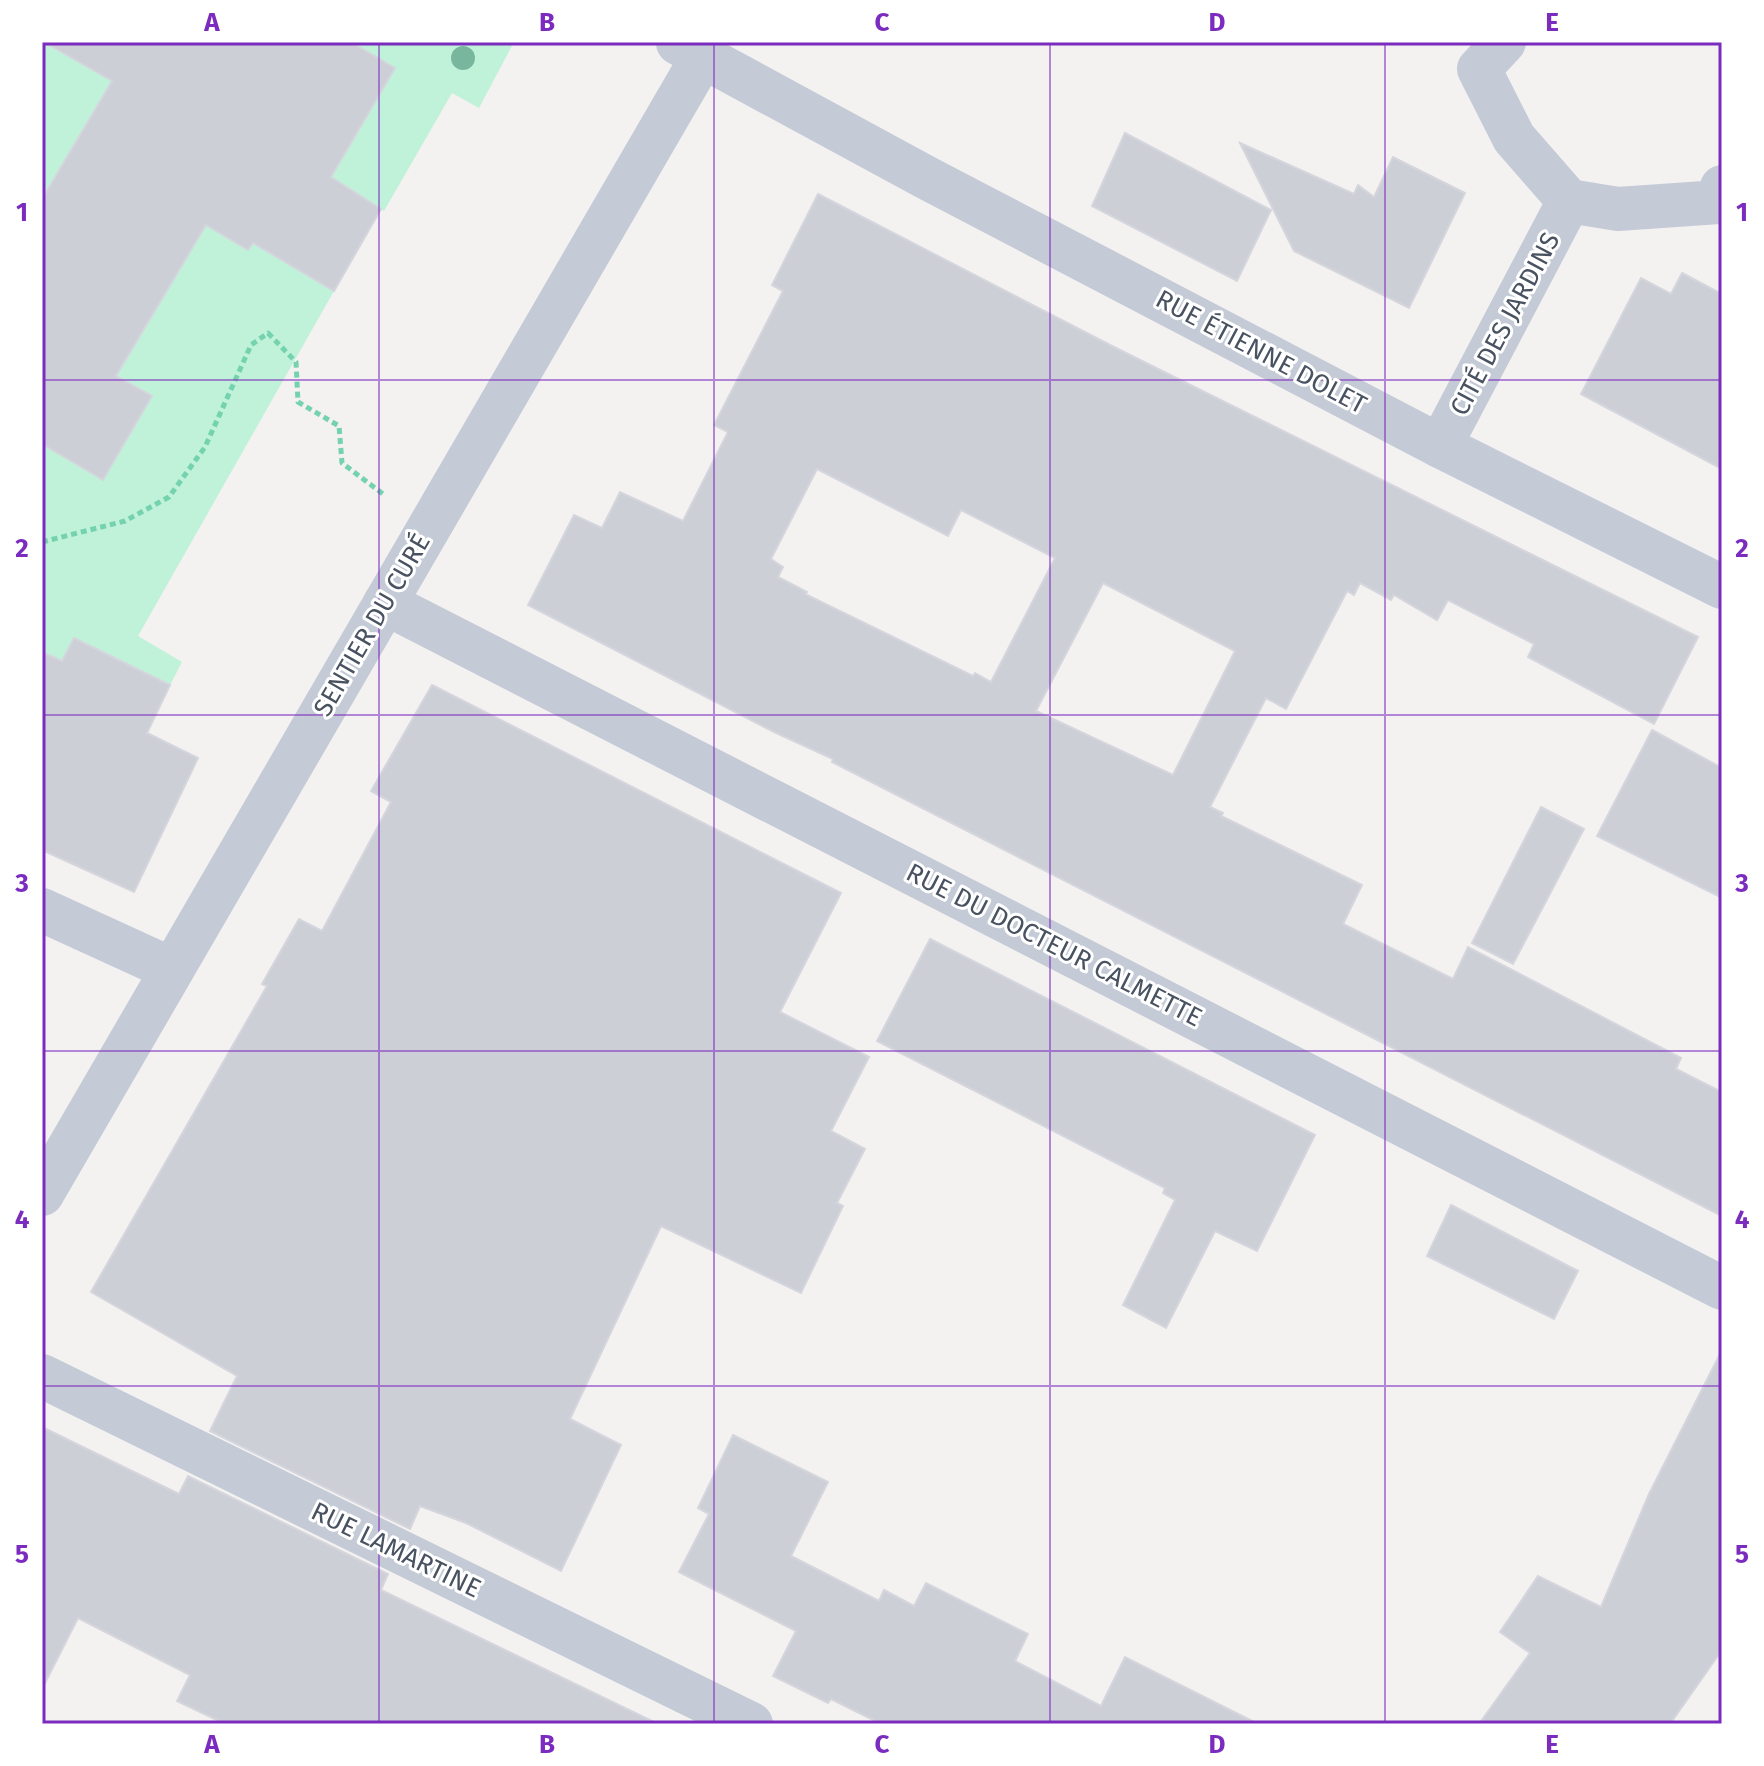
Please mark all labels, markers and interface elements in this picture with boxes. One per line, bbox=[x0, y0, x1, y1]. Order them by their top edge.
text: A bbox=[203, 7, 220, 38]
text: B bbox=[539, 7, 555, 38]
text: C bbox=[875, 7, 890, 38]
text: D bbox=[1209, 7, 1226, 38]
text: E bbox=[1545, 7, 1559, 38]
text: 1 bbox=[16, 197, 28, 228]
text: 1 bbox=[1736, 197, 1748, 228]
street label: CITÉ DES JARDINS bbox=[1444, 227, 1566, 421]
street label: RUE ÉTIENNE DOLET bbox=[1150, 283, 1372, 421]
street label: SENTIER DU CURÉ bbox=[307, 528, 437, 722]
text: 2 bbox=[15, 533, 29, 564]
text: 2 bbox=[1735, 533, 1749, 564]
street label: RUE DU DOCTEUR CALMETTE bbox=[901, 857, 1207, 1033]
text: 3 bbox=[14, 868, 29, 899]
text: 3 bbox=[1734, 868, 1749, 899]
text: 4 bbox=[15, 1204, 30, 1235]
text: 4 bbox=[1735, 1204, 1750, 1235]
street label: RUE LAMARTINE bbox=[306, 1496, 486, 1604]
text: 5 bbox=[15, 1539, 29, 1570]
text: 5 bbox=[1735, 1539, 1749, 1570]
text: A bbox=[203, 1729, 220, 1760]
text: B bbox=[539, 1729, 555, 1760]
text: C bbox=[875, 1729, 890, 1760]
text: D bbox=[1209, 1729, 1226, 1760]
text: E bbox=[1545, 1729, 1559, 1760]

